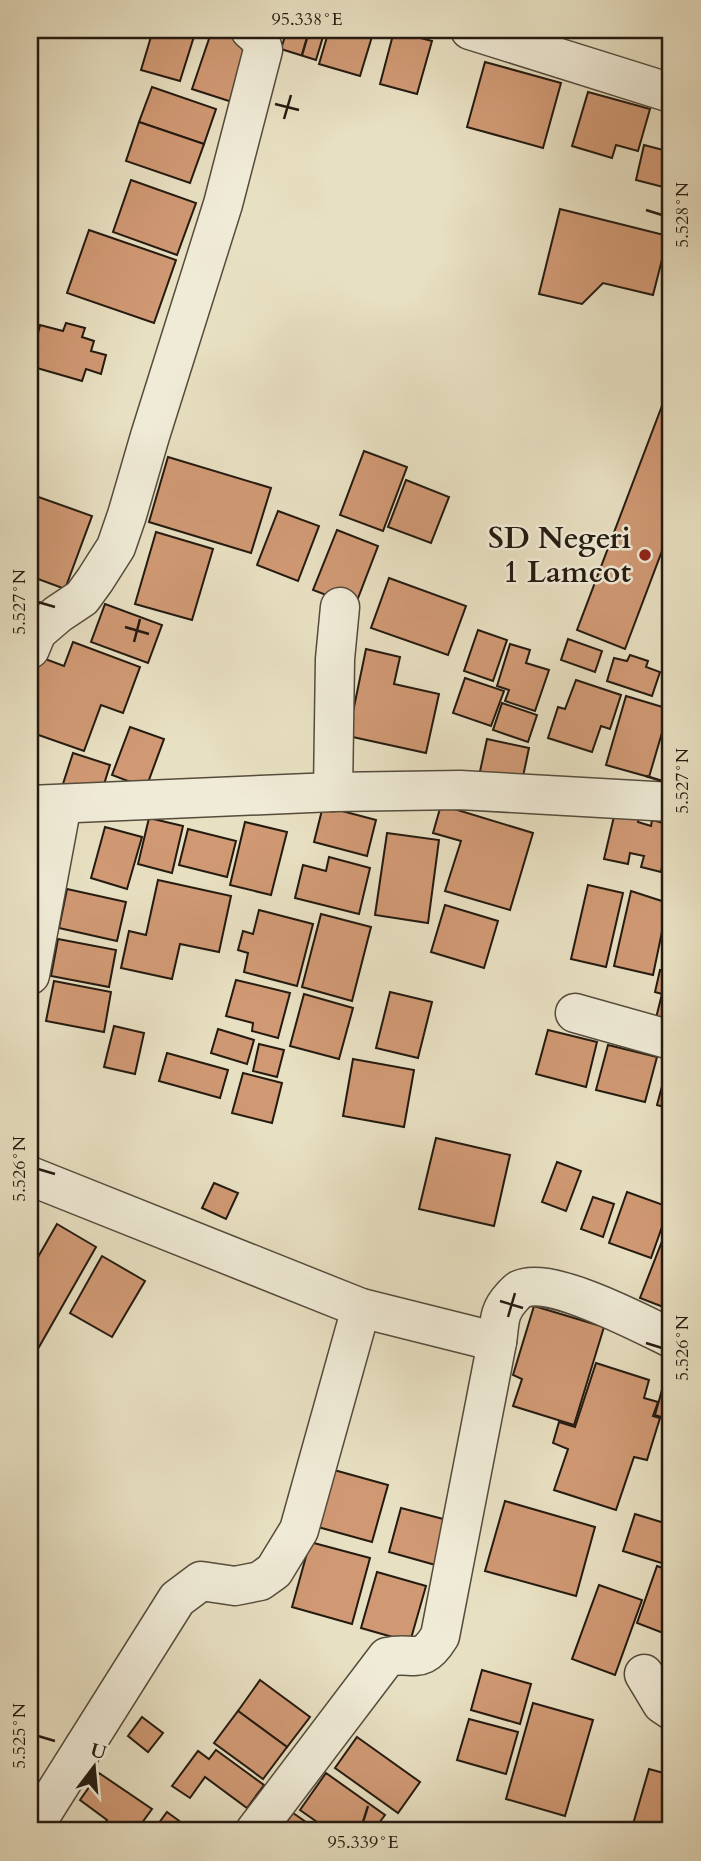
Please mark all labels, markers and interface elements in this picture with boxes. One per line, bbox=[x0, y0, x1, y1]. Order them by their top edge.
text: 95.338°E bbox=[272, 7, 343, 32]
text: 5.528°N bbox=[670, 181, 695, 248]
place label: SD Negeri 1 Lamcot bbox=[488, 518, 631, 593]
marker: SD Negeri 1 Lamcot bbox=[637, 547, 653, 563]
text: 5.527°N bbox=[7, 568, 32, 635]
text: 5.527°N bbox=[670, 747, 695, 814]
text: 5.526°N bbox=[7, 1135, 32, 1202]
text: 5.526°N bbox=[670, 1314, 695, 1381]
text: 5.525°N bbox=[7, 1702, 32, 1769]
north arrow bbox=[60, 1731, 130, 1801]
text: U bbox=[87, 1737, 110, 1766]
text: 95.339°E bbox=[328, 1830, 399, 1855]

